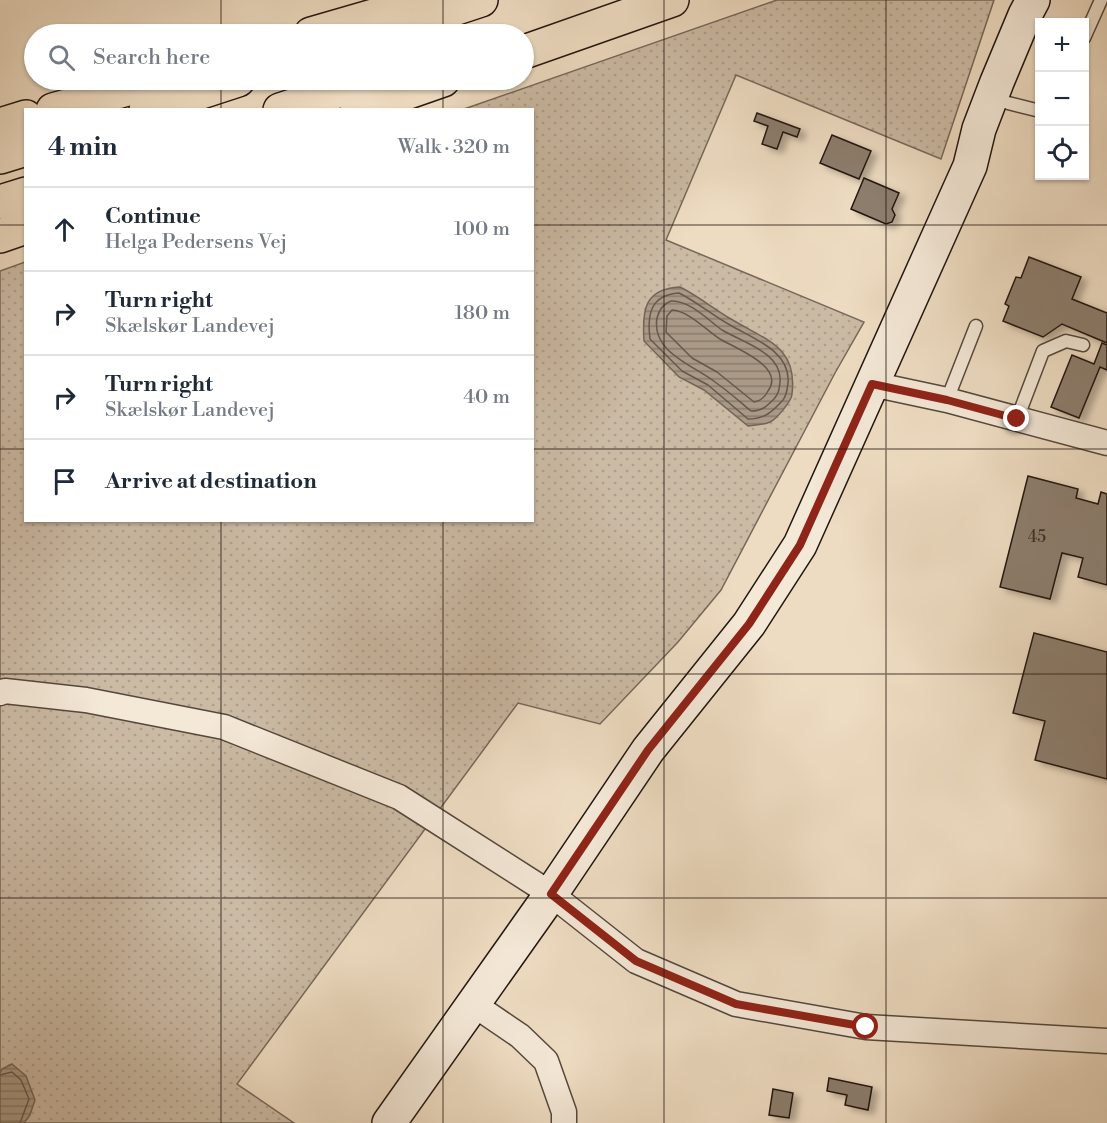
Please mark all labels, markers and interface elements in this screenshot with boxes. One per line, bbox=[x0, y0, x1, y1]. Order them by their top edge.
map controls bbox=[1035, 18, 1089, 180]
button: + bbox=[1035, 18, 1089, 72]
search box bbox=[24, 24, 534, 90]
icon: search bbox=[45, 41, 78, 74]
text: Search here bbox=[93, 44, 210, 71]
button: − bbox=[1035, 72, 1089, 126]
button: locate bbox=[1035, 126, 1089, 180]
text: 4 min bbox=[48, 131, 118, 163]
text: Walk · 320 m bbox=[398, 135, 510, 160]
text: Continue bbox=[105, 203, 201, 230]
icon: ahead bbox=[48, 213, 81, 246]
text: 100 m bbox=[454, 217, 510, 242]
text: Helga Pedersens Vej bbox=[105, 230, 287, 255]
text: Turn right bbox=[105, 287, 213, 314]
icon: right bbox=[48, 297, 81, 330]
text: 180 m bbox=[455, 301, 510, 326]
text: Skælskør Landevej bbox=[105, 314, 275, 339]
text: Turn right bbox=[105, 371, 213, 398]
icon: right bbox=[48, 381, 81, 414]
text: 40 m bbox=[463, 385, 510, 410]
text: Skælskør Landevej bbox=[105, 398, 275, 423]
route end bbox=[1003, 405, 1029, 431]
icon: arrive bbox=[48, 465, 81, 498]
text: Arrive at destination bbox=[105, 468, 317, 495]
house number: 45 bbox=[1028, 527, 1046, 547]
route start bbox=[852, 1013, 878, 1039]

